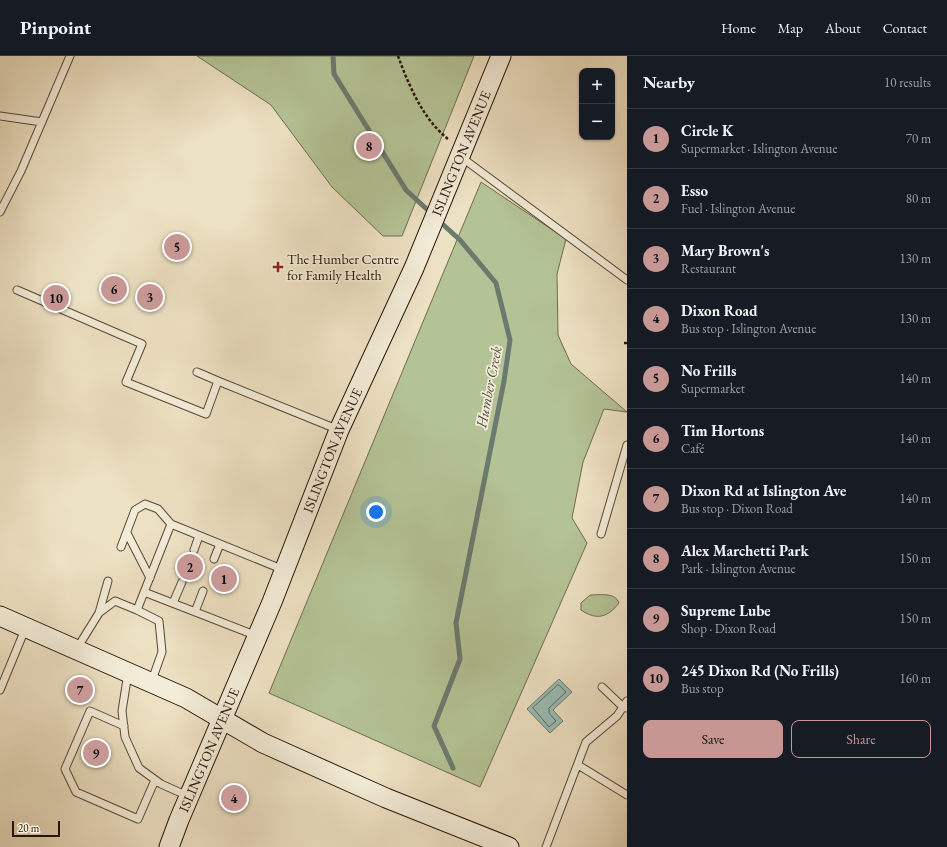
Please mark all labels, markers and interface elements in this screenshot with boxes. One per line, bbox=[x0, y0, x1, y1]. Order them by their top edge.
text: Pinpoint bbox=[20, 15, 91, 40]
text: Home bbox=[721, 19, 756, 37]
text: Map bbox=[778, 19, 803, 37]
text: About bbox=[825, 19, 861, 37]
text: Contact bbox=[883, 19, 927, 37]
map controls bbox=[579, 68, 615, 140]
button: + bbox=[579, 68, 615, 104]
text: Nearby bbox=[643, 71, 695, 93]
text: 10 results bbox=[884, 74, 931, 91]
street label: ISLINGTON AVENUE bbox=[427, 88, 495, 218]
button: − bbox=[579, 104, 615, 140]
text: Circle K bbox=[681, 121, 733, 140]
text: 1 bbox=[653, 130, 659, 147]
text: 70 m bbox=[906, 130, 931, 147]
pin: 8 bbox=[356, 131, 382, 161]
text: Supermarket · Islington Avenue bbox=[681, 140, 837, 157]
text: Esso bbox=[681, 181, 708, 200]
text: 2 bbox=[653, 190, 659, 207]
text: 80 m bbox=[906, 190, 931, 207]
text: Fuel · Islington Avenue bbox=[681, 200, 795, 217]
pin: 5 bbox=[164, 232, 190, 262]
text: Mary Brown's bbox=[681, 241, 769, 260]
place label: The Humber Centre for Family Health bbox=[287, 250, 399, 284]
text: 3 bbox=[653, 250, 659, 267]
text: 130 m bbox=[900, 250, 931, 267]
text: Restaurant bbox=[681, 260, 736, 277]
marker: The Humber Centre for Family Health bbox=[272, 261, 284, 273]
pin: 6 bbox=[101, 274, 127, 304]
pin: 3 bbox=[137, 282, 163, 312]
pin: 10 bbox=[43, 283, 69, 313]
text: Dixon Road bbox=[681, 301, 757, 320]
text: 4 bbox=[653, 310, 659, 327]
text: 130 m bbox=[900, 310, 931, 327]
text: Bus stop · Islington Avenue bbox=[681, 320, 816, 337]
water label: Humber Creek bbox=[471, 344, 506, 430]
text: No Frills bbox=[681, 361, 736, 380]
text: 5 bbox=[653, 370, 659, 387]
text: 140 m bbox=[900, 370, 931, 387]
text: Supermarket bbox=[681, 380, 745, 397]
street label: ISLINGTON AVENUE bbox=[299, 385, 366, 515]
text: Tim Hortons bbox=[681, 421, 764, 440]
text: 6 bbox=[653, 430, 659, 447]
text: 140 m bbox=[900, 430, 931, 447]
text: Café bbox=[681, 440, 704, 457]
text: Dixon Rd at Islington Ave bbox=[681, 481, 846, 500]
text: 7 bbox=[653, 490, 659, 507]
text: 140 m bbox=[900, 490, 931, 507]
text: Bus stop · Dixon Road bbox=[681, 500, 793, 517]
your location bbox=[366, 502, 386, 522]
text: Alex Marchetti Park bbox=[681, 541, 809, 560]
text: 8 bbox=[653, 550, 659, 567]
text: 150 m bbox=[900, 550, 931, 567]
pin: 2 bbox=[177, 552, 203, 582]
text: Park · Islington Avenue bbox=[681, 560, 796, 577]
pin: 1 bbox=[211, 564, 237, 594]
text: Supreme Lube bbox=[681, 601, 771, 620]
text: 9 bbox=[653, 610, 659, 627]
text: 150 m bbox=[900, 610, 931, 627]
text: Shop · Dixon Road bbox=[681, 620, 776, 637]
text: 245 Dixon Rd (No Frills) bbox=[681, 661, 839, 680]
text: 10 bbox=[649, 670, 663, 687]
text: 160 m bbox=[900, 670, 931, 687]
pin: 7 bbox=[67, 675, 93, 705]
text: Bus stop bbox=[681, 680, 724, 697]
street label: ISLINGTON AVENUE bbox=[174, 685, 243, 815]
button: Save bbox=[643, 720, 783, 758]
button: Share bbox=[791, 720, 931, 758]
pin: 9 bbox=[83, 738, 109, 768]
pin: 4 bbox=[221, 783, 247, 813]
scale bar bbox=[12, 819, 60, 838]
text: 20 m bbox=[18, 821, 39, 835]

